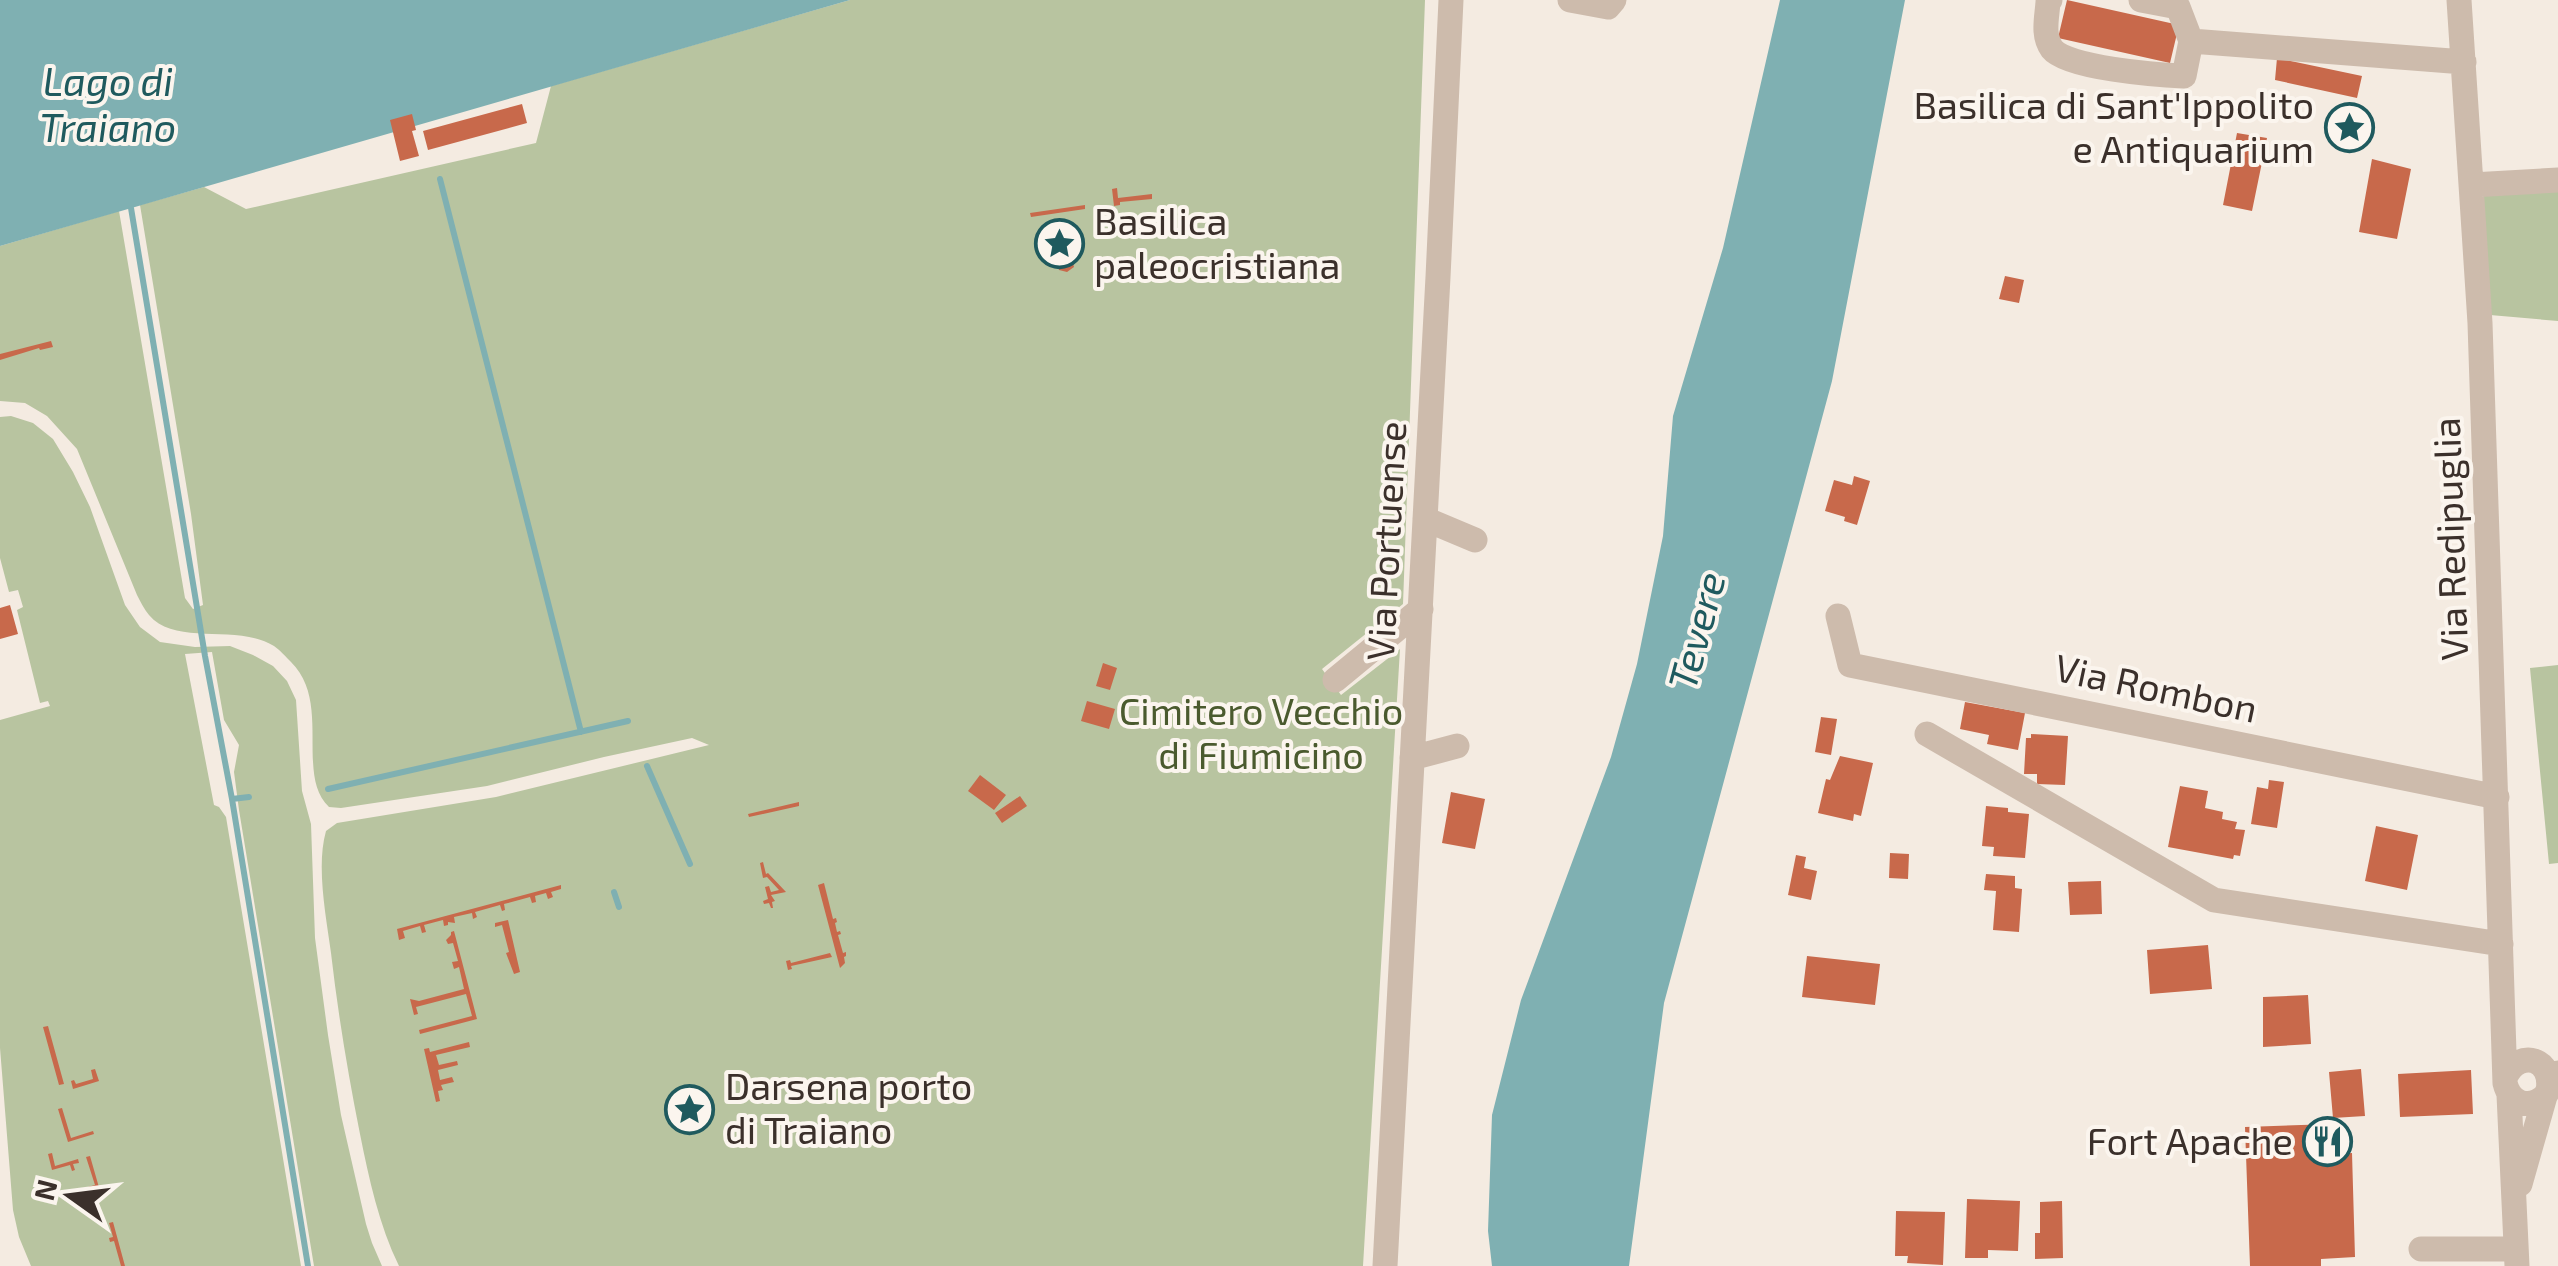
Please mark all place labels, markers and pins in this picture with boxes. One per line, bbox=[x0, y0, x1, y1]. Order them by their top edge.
place label: Basilica di Sant'Ippolito e Antiquarium bbox=[1913, 81, 2314, 171]
place icon: Basilica di Sant'Ippolito e Antiquarium bbox=[2323, 102, 2375, 154]
place label: Basilica paleocristiana bbox=[1094, 197, 1340, 287]
place icon: Basilica paleocristiana bbox=[1033, 218, 1085, 270]
place label: Darsena porto di Traiano bbox=[725, 1062, 972, 1152]
place icon: Darsena porto di Traiano bbox=[664, 1083, 716, 1135]
restaurant icon: Fort Apache bbox=[2302, 1116, 2354, 1168]
place label: Fort Apache bbox=[2087, 1117, 2293, 1163]

